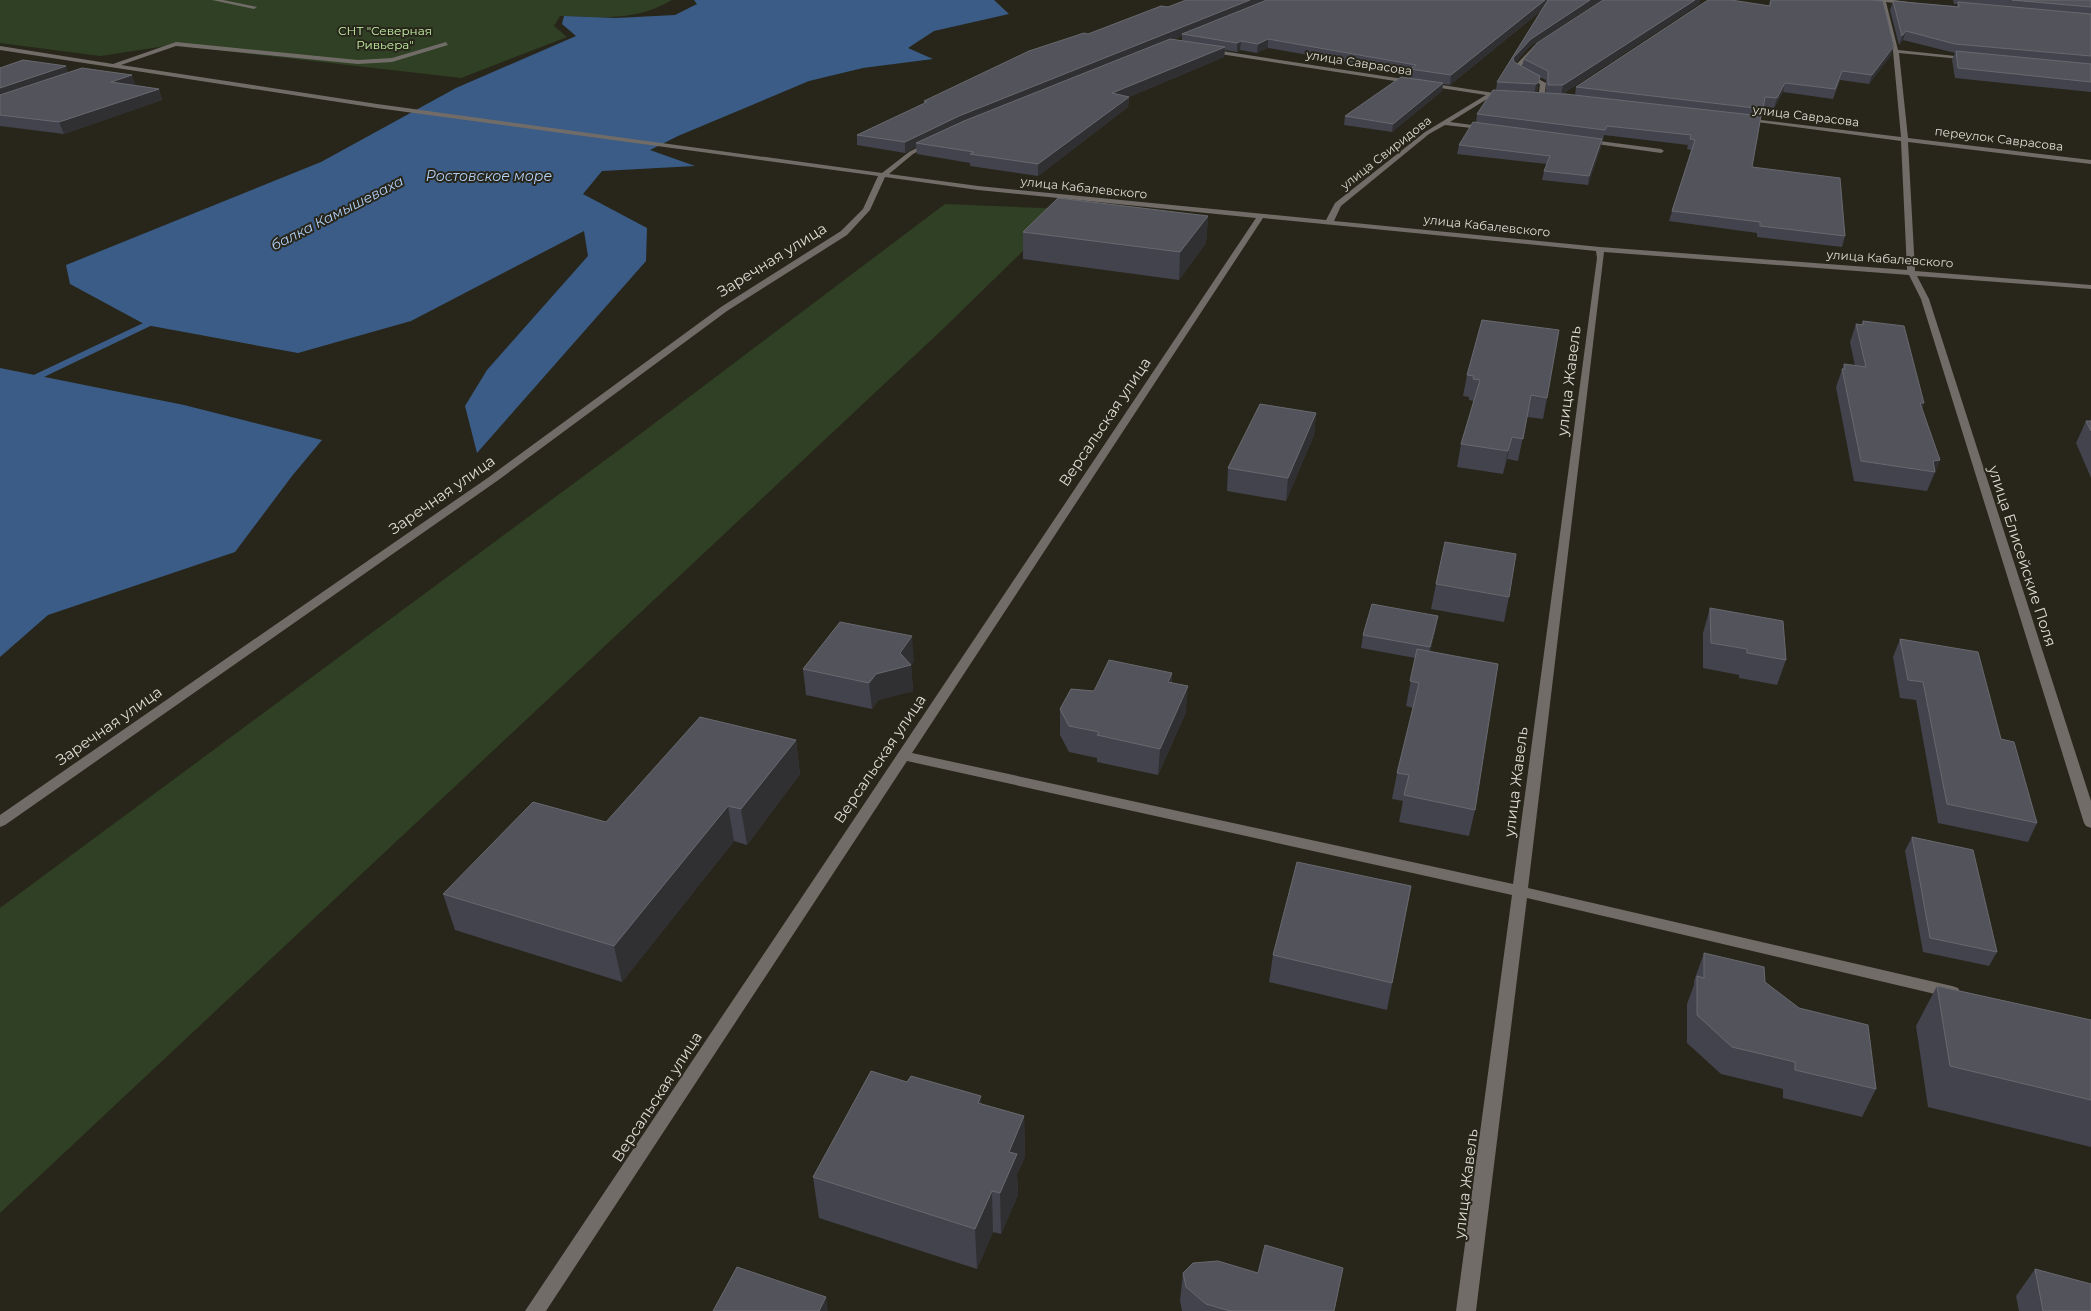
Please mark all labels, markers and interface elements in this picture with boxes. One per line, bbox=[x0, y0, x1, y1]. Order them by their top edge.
park label: СНТ "Северная Ривьера" bbox=[338, 23, 432, 52]
street label: улица Саврасова bbox=[1304, 47, 1413, 78]
street label: улица Саврасова bbox=[1751, 101, 1860, 129]
street label: улица Свиридова bbox=[1337, 113, 1434, 193]
street label: переулок Саврасова bbox=[1934, 123, 2064, 154]
water label: Ростовское море bbox=[426, 167, 552, 185]
water label: балка Камышеваха bbox=[268, 172, 406, 254]
street label: улица Кабалевского bbox=[1019, 173, 1148, 202]
street label: улица Кабалевского bbox=[1422, 211, 1551, 240]
street label: Заречная улица bbox=[714, 218, 830, 301]
street label: улица Кабалевского bbox=[1825, 247, 1954, 270]
street label: улица Жавель bbox=[1552, 325, 1585, 438]
street label: Версальская улица bbox=[1054, 354, 1155, 490]
street label: Заречная улица bbox=[385, 451, 498, 538]
street label: улица Елисейские Поля bbox=[1984, 462, 2061, 649]
street label: Заречная улица bbox=[52, 682, 165, 769]
street label: Версальская улица bbox=[829, 691, 930, 827]
street label: улица Жавель bbox=[1499, 726, 1532, 839]
street label: Версальская улица bbox=[607, 1028, 706, 1165]
street label: улица Жавель bbox=[1449, 1128, 1482, 1241]

